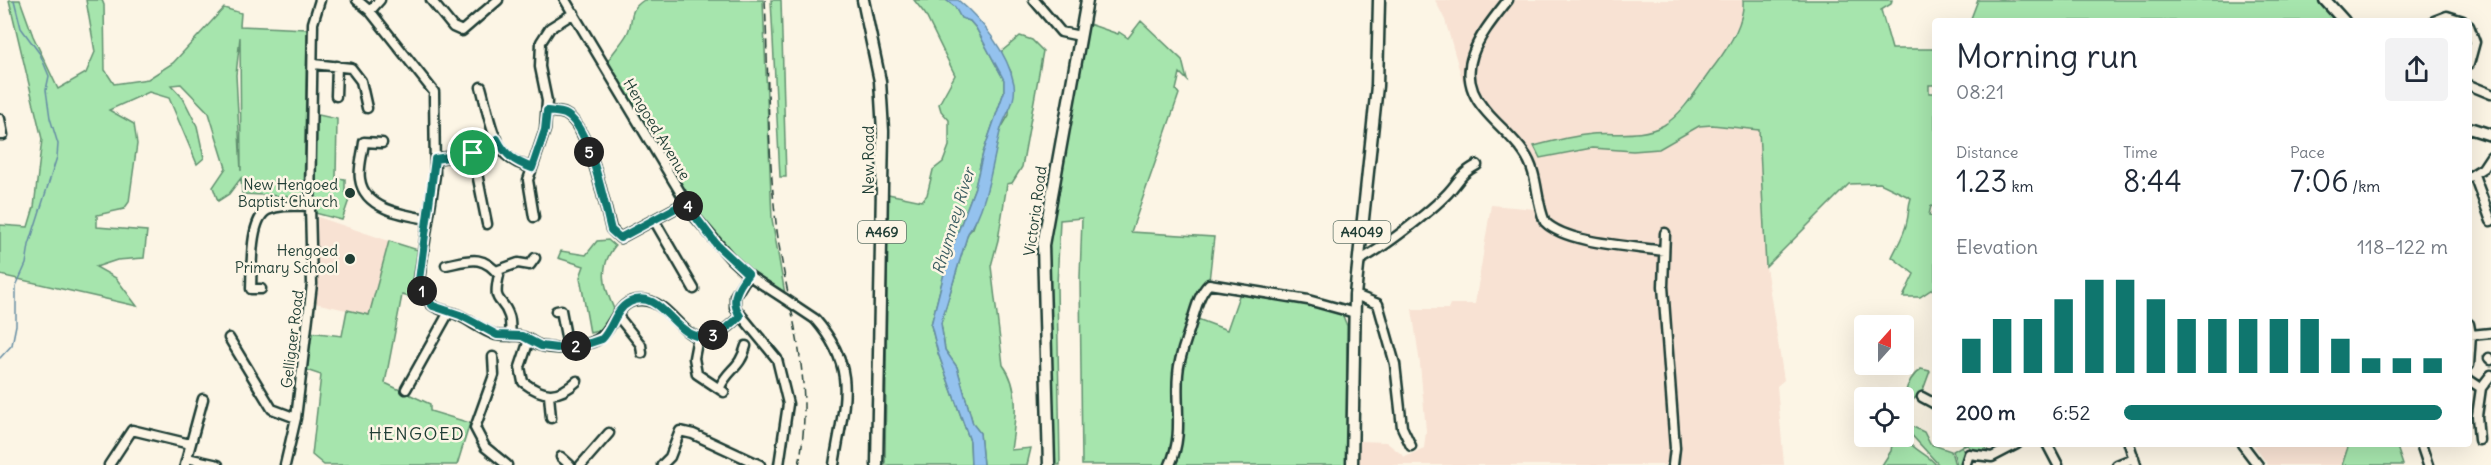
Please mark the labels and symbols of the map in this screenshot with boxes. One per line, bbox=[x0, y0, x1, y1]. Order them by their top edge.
street label: Hengoed Avenue bbox=[619, 75, 695, 183]
street label: New Road bbox=[859, 125, 878, 194]
pin bbox=[447, 127, 498, 178]
pin: 5 bbox=[574, 137, 604, 167]
water label: Rhymney River bbox=[927, 163, 979, 276]
street label: Victoria Road bbox=[1019, 165, 1051, 257]
place label: New Hengoed Baptist Church bbox=[238, 175, 338, 211]
marker: New Hengoed Baptist Church bbox=[343, 186, 357, 200]
pin: 4 bbox=[673, 191, 703, 221]
road number: A469 bbox=[858, 221, 906, 243]
road number: A4049 bbox=[1334, 221, 1390, 243]
place label: Hengoed Primary School bbox=[235, 241, 338, 277]
marker: Hengoed Primary School bbox=[343, 252, 357, 266]
pin: 1 bbox=[407, 276, 437, 306]
street label: Gelligaer Road bbox=[277, 289, 307, 389]
north arrow bbox=[1854, 315, 1914, 375]
pin: 3 bbox=[698, 320, 728, 350]
pin: 2 bbox=[561, 331, 591, 361]
district label: HENGOED bbox=[369, 422, 465, 445]

